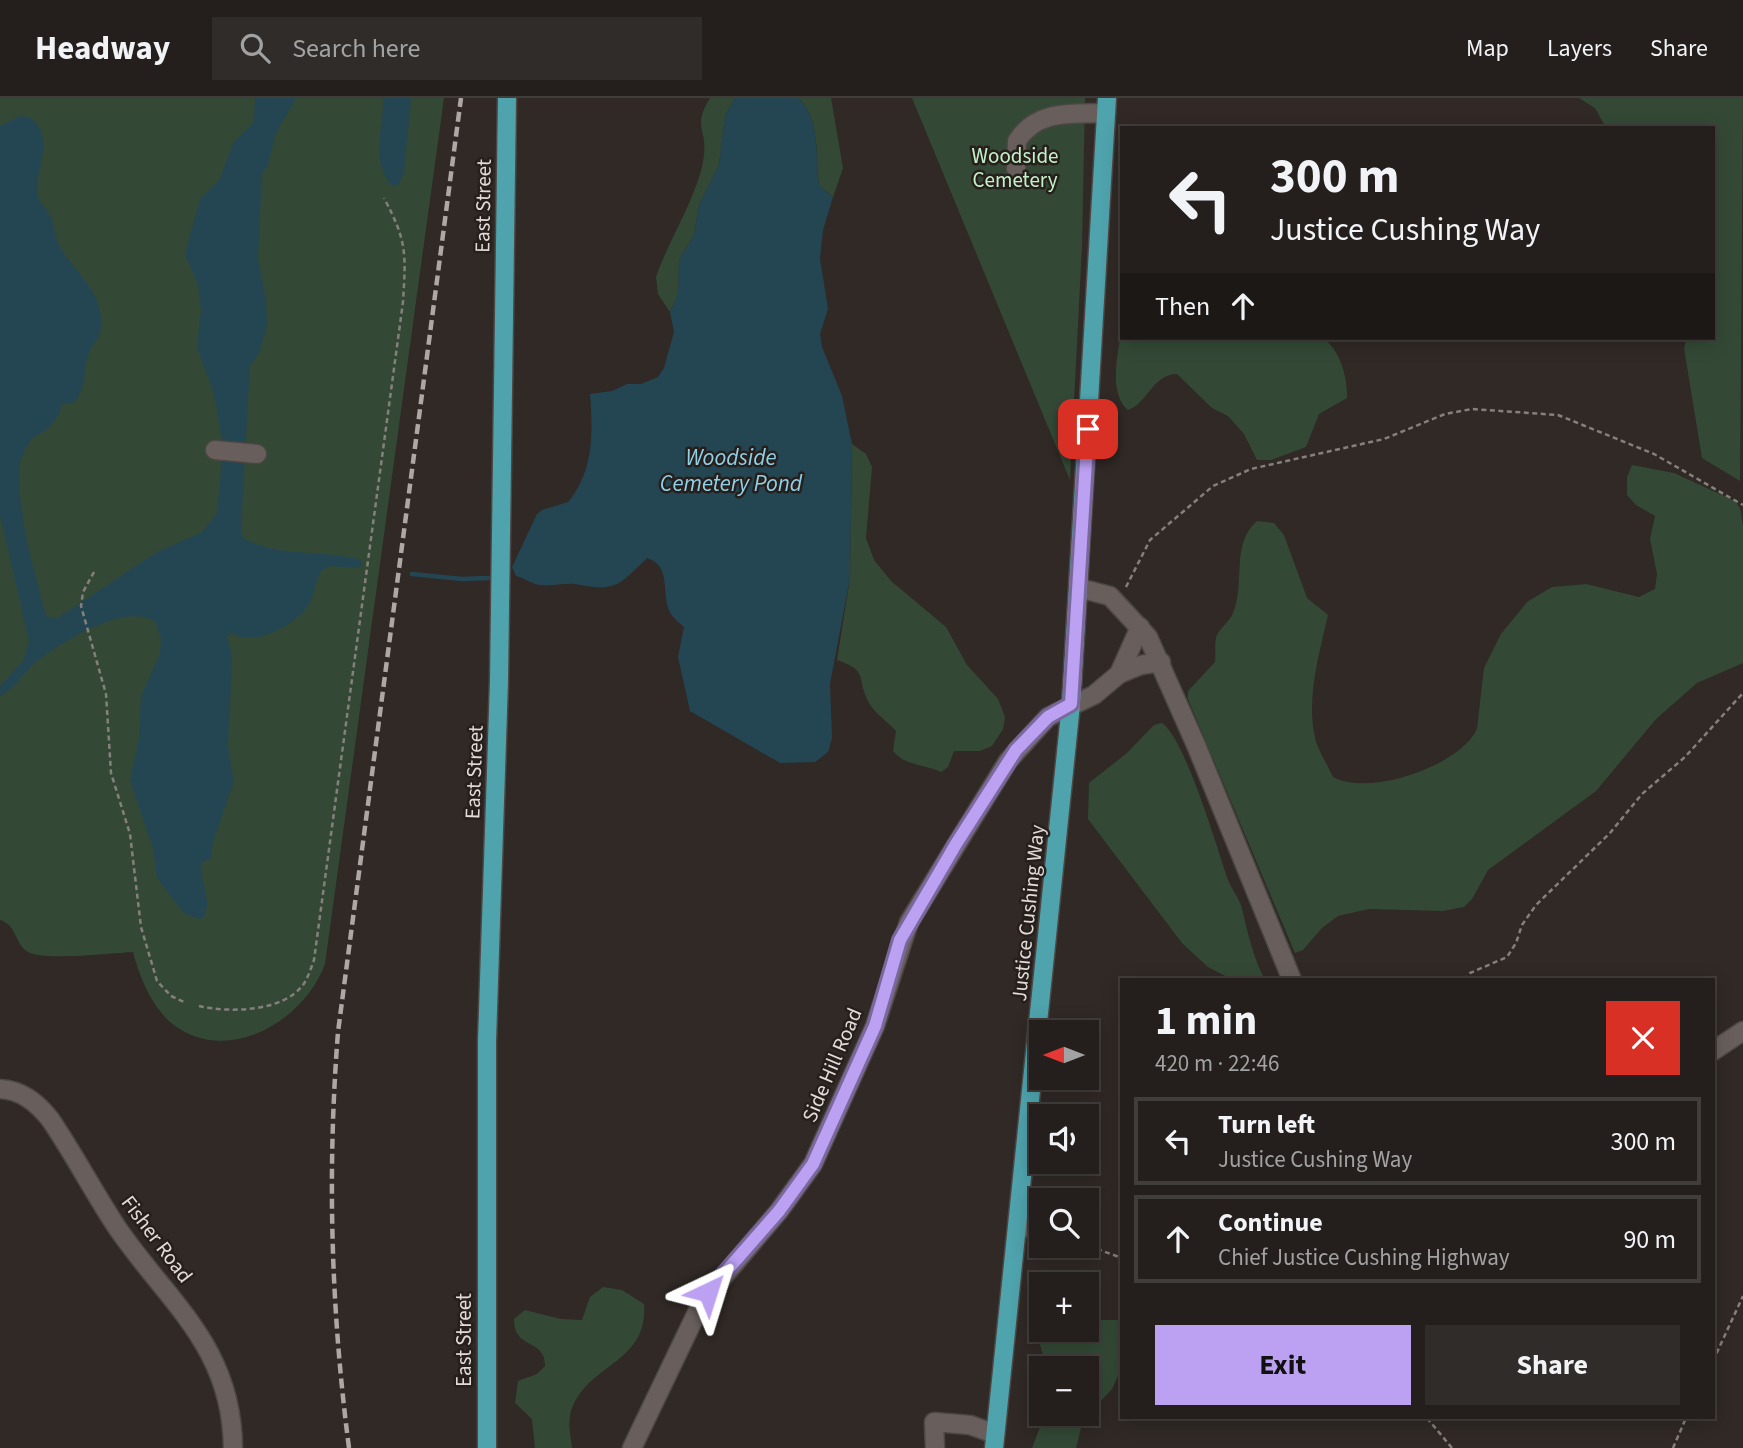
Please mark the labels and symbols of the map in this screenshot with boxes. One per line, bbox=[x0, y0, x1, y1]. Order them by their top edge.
park label: Woodside Cemetery bbox=[972, 141, 1058, 195]
street label: East Street bbox=[467, 159, 499, 253]
pin bbox=[1058, 399, 1118, 459]
water label: Woodside Cemetery Pond bbox=[660, 441, 803, 500]
street label: East Street bbox=[457, 725, 491, 819]
street label: Justice Cushing Way bbox=[1004, 823, 1052, 1003]
street label: Side Hill Road bbox=[794, 1003, 870, 1127]
north arrow bbox=[1029, 1020, 1099, 1090]
street label: Fisher Road bbox=[114, 1189, 200, 1289]
position arrow bbox=[671, 1255, 745, 1329]
street label: East Street bbox=[449, 1293, 479, 1387]

